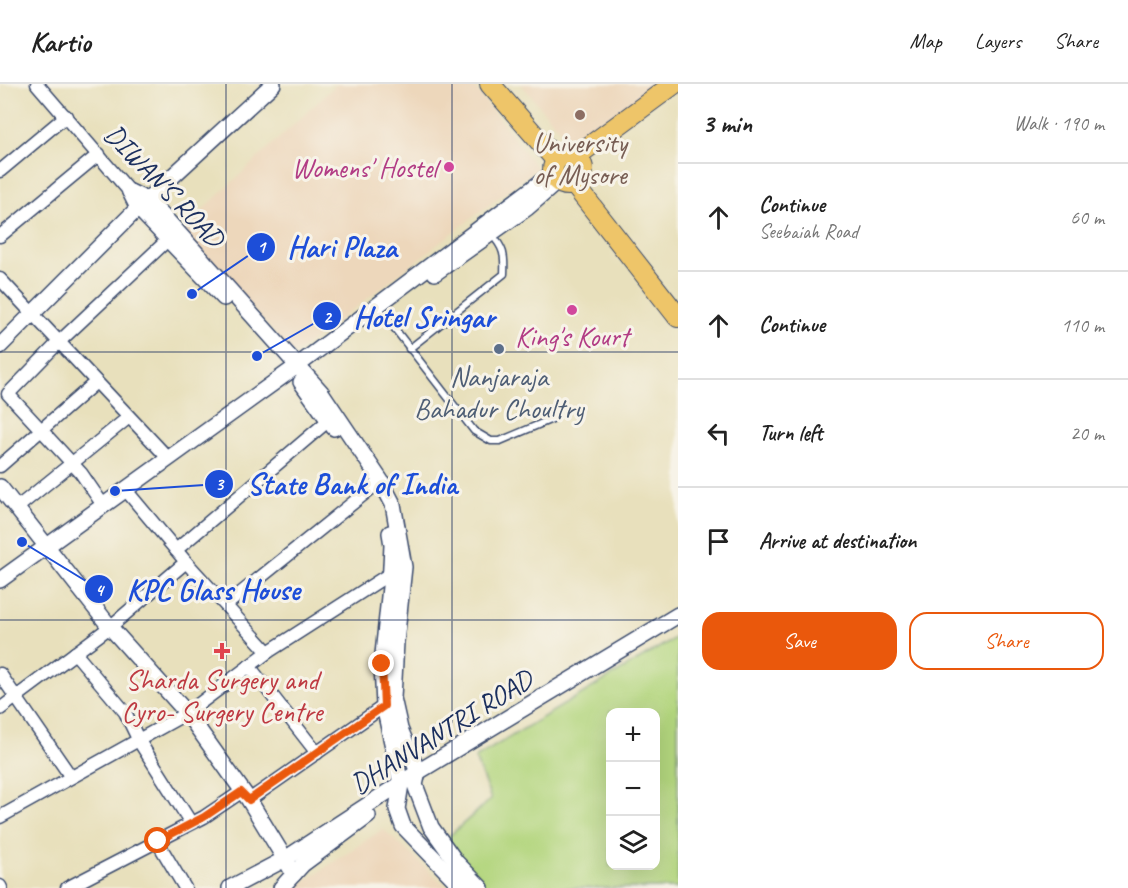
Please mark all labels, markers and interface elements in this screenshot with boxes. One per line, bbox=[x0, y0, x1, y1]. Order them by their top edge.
text: Kartio bbox=[30, 24, 91, 59]
text: Map bbox=[909, 28, 942, 54]
text: Layers bbox=[975, 28, 1021, 54]
text: Share bbox=[1054, 28, 1098, 54]
text: 3 min bbox=[702, 107, 752, 140]
marker: University of Mysore bbox=[573, 108, 587, 122]
text: Walk · 190 m bbox=[1014, 111, 1104, 136]
street label: DIWAN'S ROAD bbox=[97, 116, 234, 256]
place label: University of Mysore bbox=[533, 125, 629, 192]
place label: Womens' Hostel bbox=[292, 150, 442, 185]
marker: Womens' Hostel bbox=[442, 160, 456, 174]
text: Continue bbox=[759, 191, 825, 219]
icon: ahead bbox=[702, 201, 735, 234]
text: 60 m bbox=[1070, 205, 1104, 230]
text: Seebaiah Road bbox=[759, 219, 858, 244]
callout: Hari Plaza bbox=[246, 223, 409, 271]
text: Hari Plaza bbox=[287, 228, 399, 266]
text: 1 bbox=[257, 236, 267, 258]
callout: Hotel Sringar bbox=[312, 292, 506, 340]
text: Hotel Sringar bbox=[353, 298, 498, 336]
marker: King's Kourt bbox=[565, 303, 579, 317]
text: 2 bbox=[323, 306, 333, 328]
icon: ahead bbox=[702, 309, 735, 342]
text: Continue bbox=[759, 311, 825, 339]
text: 110 m bbox=[1061, 313, 1104, 338]
place label: King's Kourt bbox=[515, 319, 633, 354]
marker: Nanjaraja Bahadur Choultry bbox=[492, 342, 506, 356]
place label: Nanjaraja Bahadur Choultry bbox=[414, 359, 586, 426]
icon: left bbox=[702, 417, 735, 450]
text: Turn left bbox=[759, 419, 823, 447]
text: 20 m bbox=[1070, 421, 1104, 446]
callout: State Bank of India bbox=[204, 460, 469, 508]
text: State Bank of India bbox=[247, 465, 459, 503]
text: 3 bbox=[215, 473, 225, 495]
icon: arrive bbox=[702, 525, 735, 558]
text: Arrive at destination bbox=[759, 527, 916, 555]
callout: KPC Glass House bbox=[84, 565, 311, 613]
text: KPC Glass House bbox=[126, 571, 303, 609]
text: 4 bbox=[95, 579, 105, 601]
button: Save bbox=[702, 612, 897, 670]
button: Share bbox=[909, 612, 1104, 670]
marker: Sharda Surgery and Cyro- Surgery Centre bbox=[213, 642, 231, 660]
route end bbox=[368, 650, 394, 676]
street label: DHANVANTRI ROAD bbox=[344, 660, 541, 801]
place label: Sharda Surgery and Cyro- Surgery Centre bbox=[122, 662, 324, 729]
map controls bbox=[606, 708, 660, 870]
button: + bbox=[606, 708, 660, 762]
button: − bbox=[606, 762, 660, 816]
button: layers bbox=[606, 816, 660, 870]
route start bbox=[144, 827, 170, 853]

